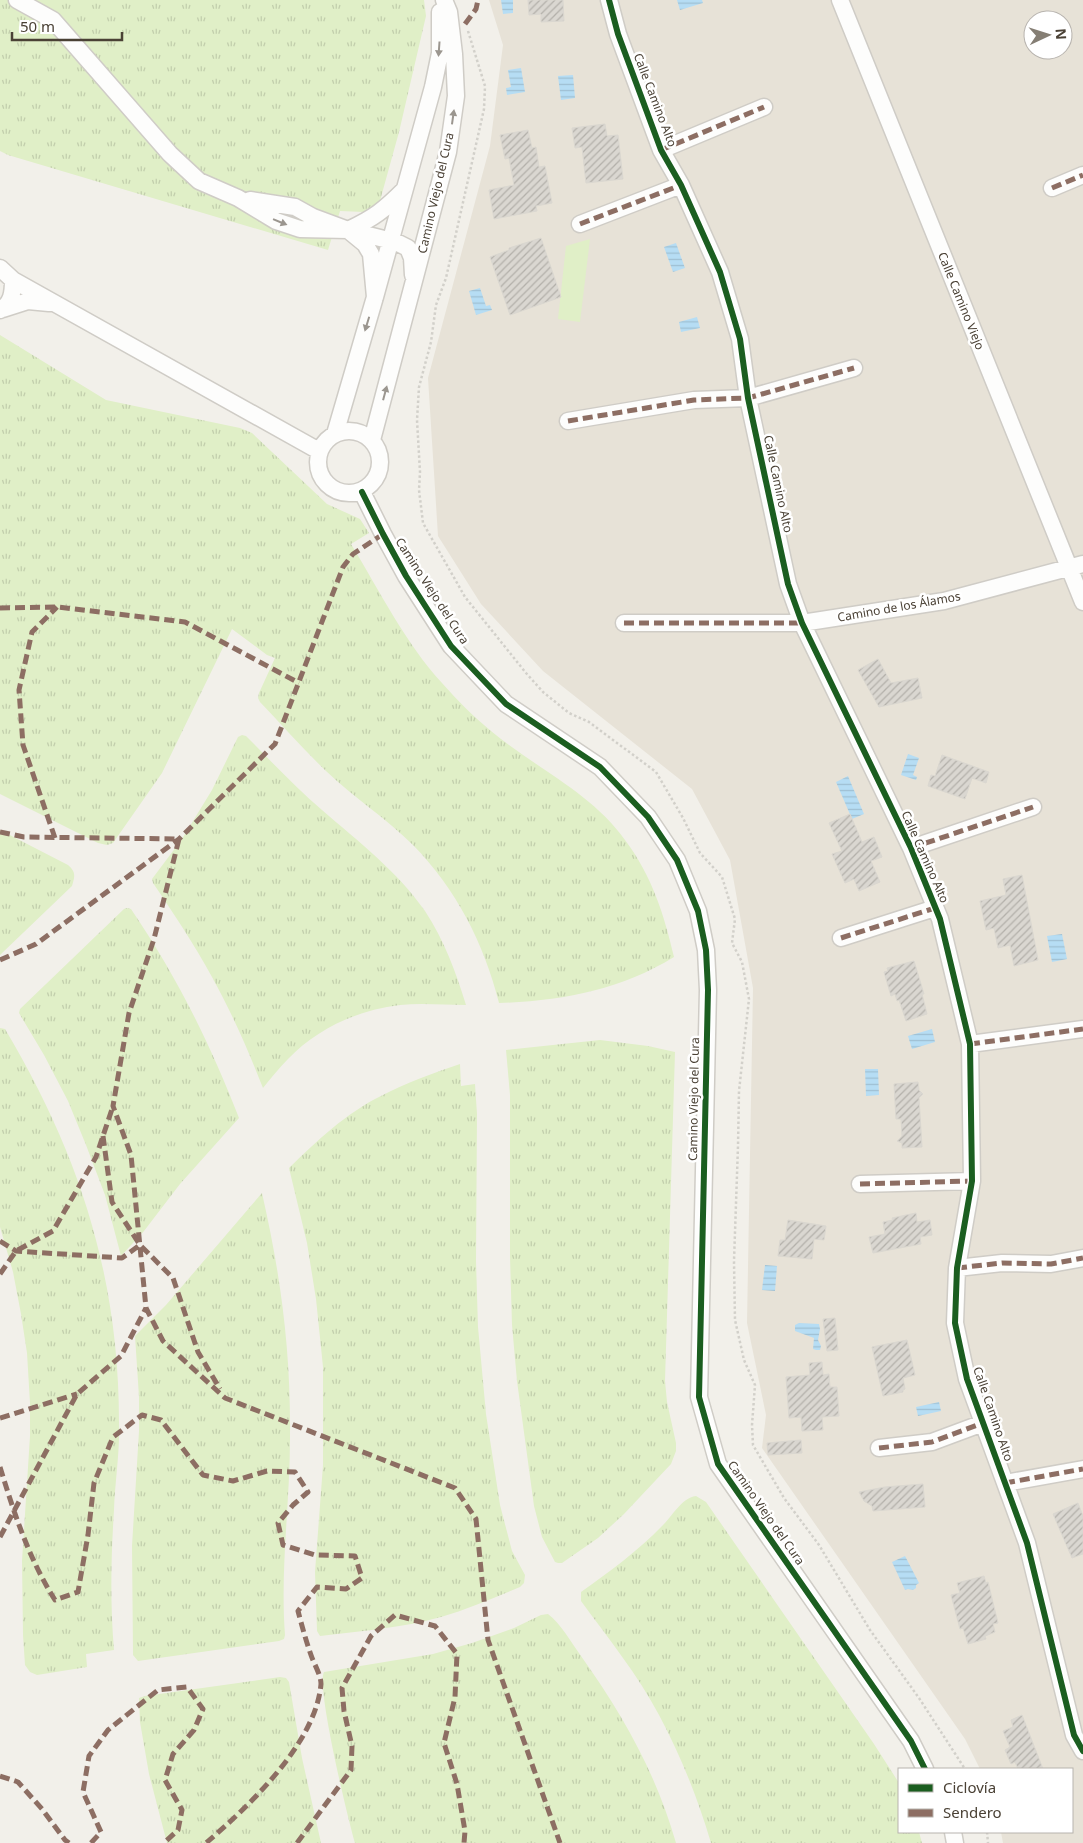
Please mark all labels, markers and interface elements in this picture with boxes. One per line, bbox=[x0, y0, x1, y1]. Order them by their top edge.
scale bar bbox=[12, 10, 122, 42]
north arrow bbox=[1023, 10, 1073, 60]
text: 50 m bbox=[20, 16, 55, 36]
text: N bbox=[1052, 28, 1071, 40]
one-way arrow bbox=[435, 41, 443, 57]
street label: Calle Camino Alto bbox=[630, 50, 681, 149]
one-way arrow bbox=[449, 108, 457, 124]
street label: Camino Viejo del Cura bbox=[413, 131, 458, 255]
one-way arrow bbox=[273, 218, 288, 226]
street label: Calle Camino Viejo bbox=[934, 249, 989, 352]
one-way arrow bbox=[363, 317, 371, 332]
one-way arrow bbox=[381, 386, 389, 401]
street label: Calle Camino Alto bbox=[760, 434, 797, 534]
street label: Camino Viejo del Cura bbox=[392, 534, 473, 647]
street label: Camino de los Álamos bbox=[836, 587, 962, 626]
street label: Calle Camino Alto bbox=[898, 808, 953, 906]
street label: Camino Viejo del Cura bbox=[684, 1037, 703, 1161]
street label: Calle Camino Alto bbox=[969, 1364, 1018, 1463]
street label: Camino Viejo del Cura bbox=[724, 1457, 809, 1568]
legend bbox=[898, 1768, 1073, 1833]
text: Ciclovía bbox=[943, 1777, 996, 1797]
text: Sendero bbox=[943, 1802, 1002, 1822]

